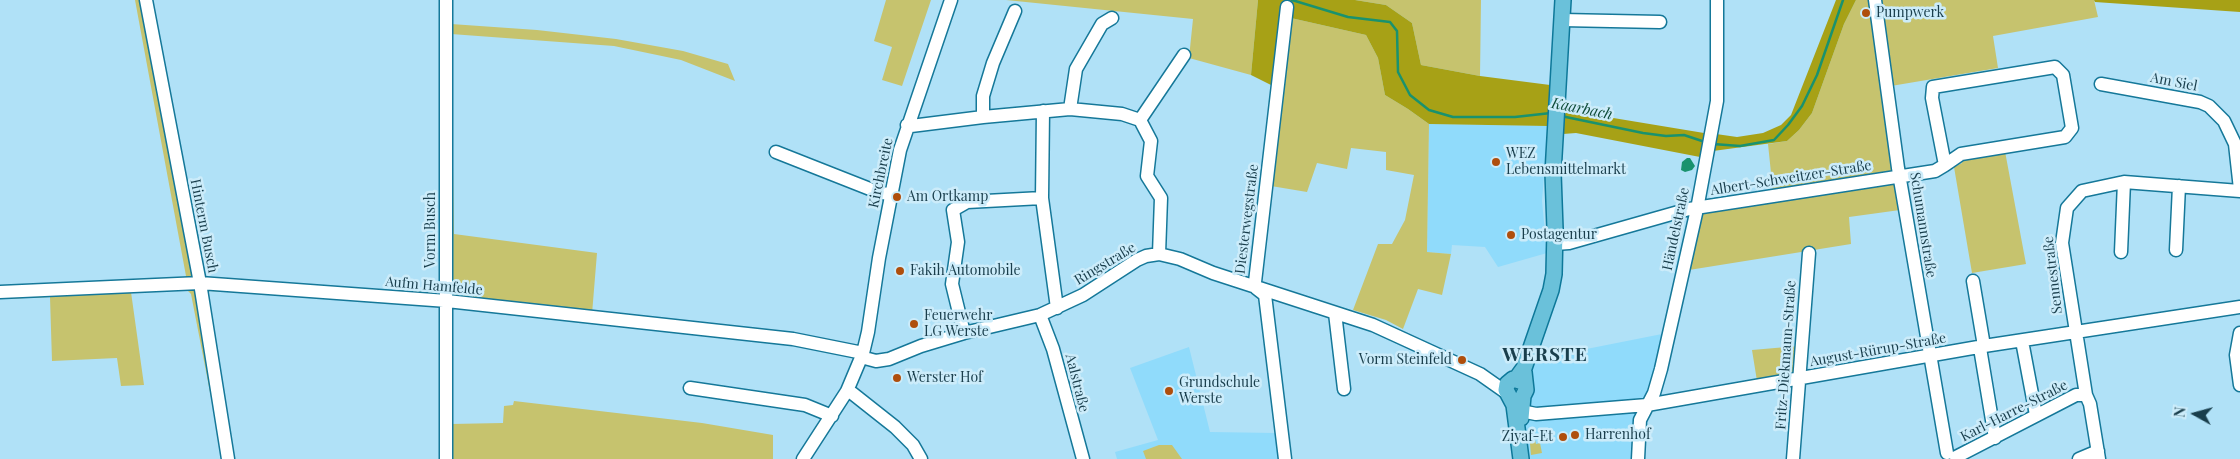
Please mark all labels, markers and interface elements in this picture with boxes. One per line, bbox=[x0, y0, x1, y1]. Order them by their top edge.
place label: Pumpwerk bbox=[1876, 5, 1944, 21]
marker: Pumpwerk bbox=[1860, 7, 1872, 19]
street label: Am Siel bbox=[2149, 69, 2199, 95]
water label: Kaarbach bbox=[1550, 94, 1614, 124]
street label: Kirchbreite bbox=[865, 136, 897, 210]
place label: WEZ Lebensmittelmarkt bbox=[1506, 146, 1626, 178]
marker: WEZ Lebensmittelmarkt bbox=[1490, 156, 1502, 168]
street label: Albert-Schweitzer-Straße bbox=[1709, 157, 1873, 199]
street label: Diesterwegstraße bbox=[1232, 163, 1262, 275]
street label: Schumannstraße bbox=[1906, 171, 1940, 279]
street label: Hinterm Busch bbox=[187, 178, 221, 274]
street label: Händelstraße bbox=[1659, 186, 1693, 272]
place label: Am Ortkamp bbox=[907, 189, 988, 205]
marker: Am Ortkamp bbox=[891, 191, 903, 203]
street label: Vorm Busch bbox=[423, 192, 439, 268]
place label: Postagentur bbox=[1521, 227, 1597, 243]
marker: Postagentur bbox=[1505, 229, 1517, 241]
street label: Sennestraße bbox=[2040, 235, 2066, 315]
street label: Ringstraße bbox=[1071, 239, 1139, 289]
place label: Fakih Automobile bbox=[910, 263, 1020, 279]
marker: Fakih Automobile bbox=[894, 265, 906, 277]
street label: Aufm Hamfelde bbox=[385, 273, 483, 299]
street label: Fritz-Diekmann-Straße bbox=[1772, 280, 1800, 430]
place label: Feuerwehr LG Werste bbox=[924, 308, 992, 341]
marker: Feuerwehr LG Werste bbox=[908, 318, 920, 330]
street label: August-Rürup-Straße bbox=[1809, 330, 1947, 370]
district label: WERSTE bbox=[1502, 344, 1588, 366]
street label: Aalstraße bbox=[1062, 352, 1092, 414]
place label: Vorm Steinfeld bbox=[1359, 352, 1452, 368]
marker: Vorm Steinfeld bbox=[1456, 354, 1468, 366]
place label: Werster Hof bbox=[907, 370, 983, 386]
marker: Werster Hof bbox=[891, 372, 903, 384]
place label: Grundschule Werste bbox=[1179, 375, 1260, 408]
street label: Karl-Harre-Straße bbox=[1958, 377, 2070, 445]
marker: Grundschule Werste bbox=[1163, 385, 1175, 397]
north arrow bbox=[2170, 389, 2220, 439]
text: N bbox=[2170, 406, 2190, 418]
place label: Harrenhof bbox=[1585, 427, 1651, 443]
place label: Ziyaf-Et bbox=[1502, 429, 1553, 445]
marker: Harrenhof bbox=[1569, 429, 1581, 441]
marker: Ziyaf-Et bbox=[1557, 431, 1569, 443]

